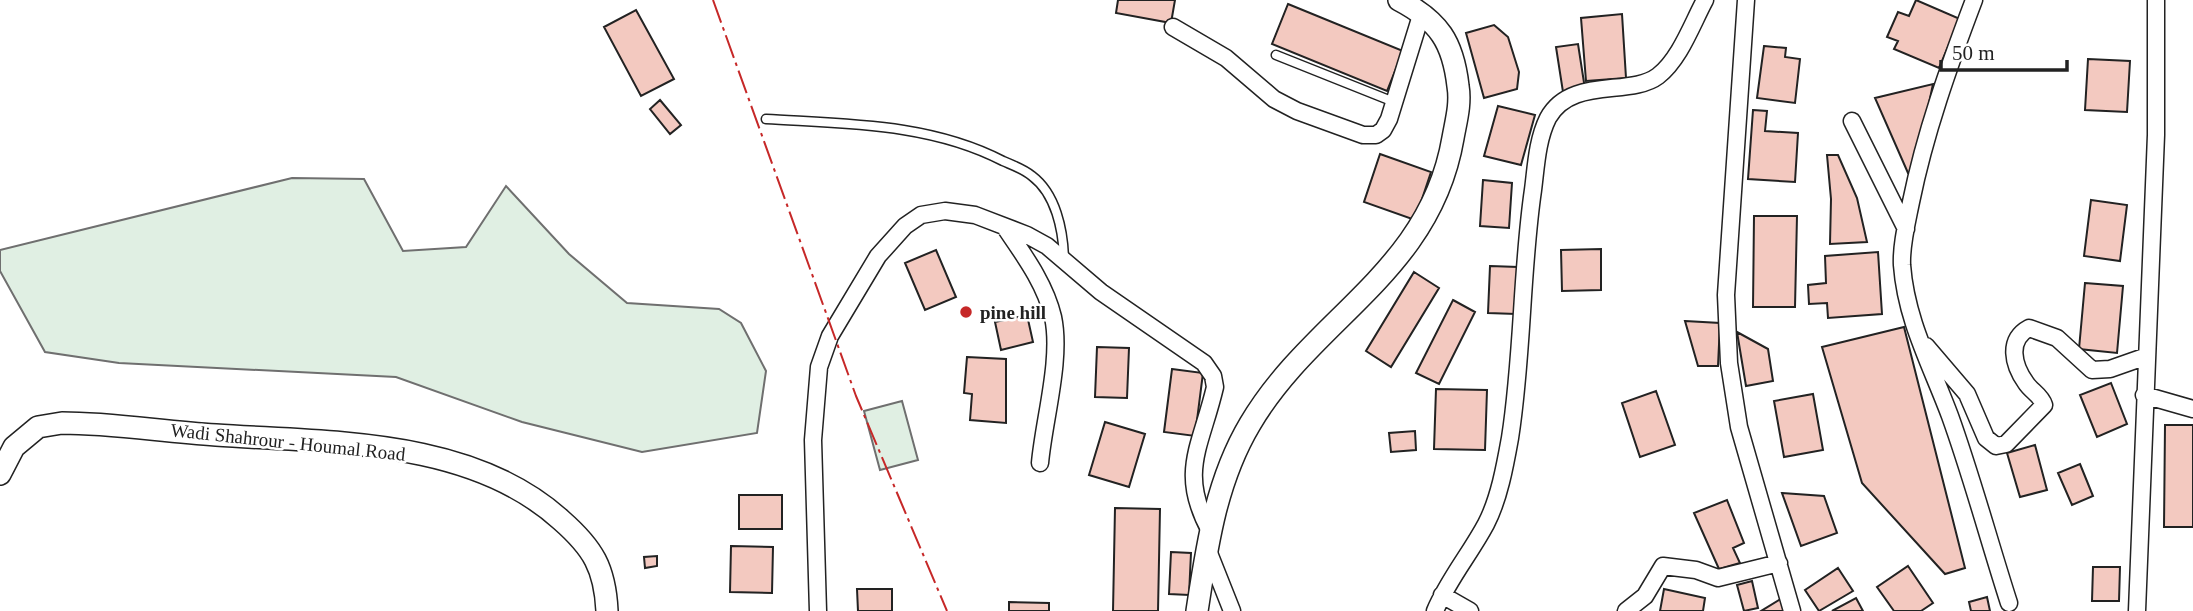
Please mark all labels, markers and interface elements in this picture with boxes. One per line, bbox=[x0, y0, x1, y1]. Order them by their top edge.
scale bar bbox=[1941, 28, 2067, 72]
text: 50 m bbox=[1952, 41, 1995, 65]
place label: pine hill bbox=[980, 302, 1046, 323]
marker: pine hill bbox=[958, 304, 974, 320]
street label: Wadi Shahrour - Houmal Road bbox=[170, 419, 407, 465]

